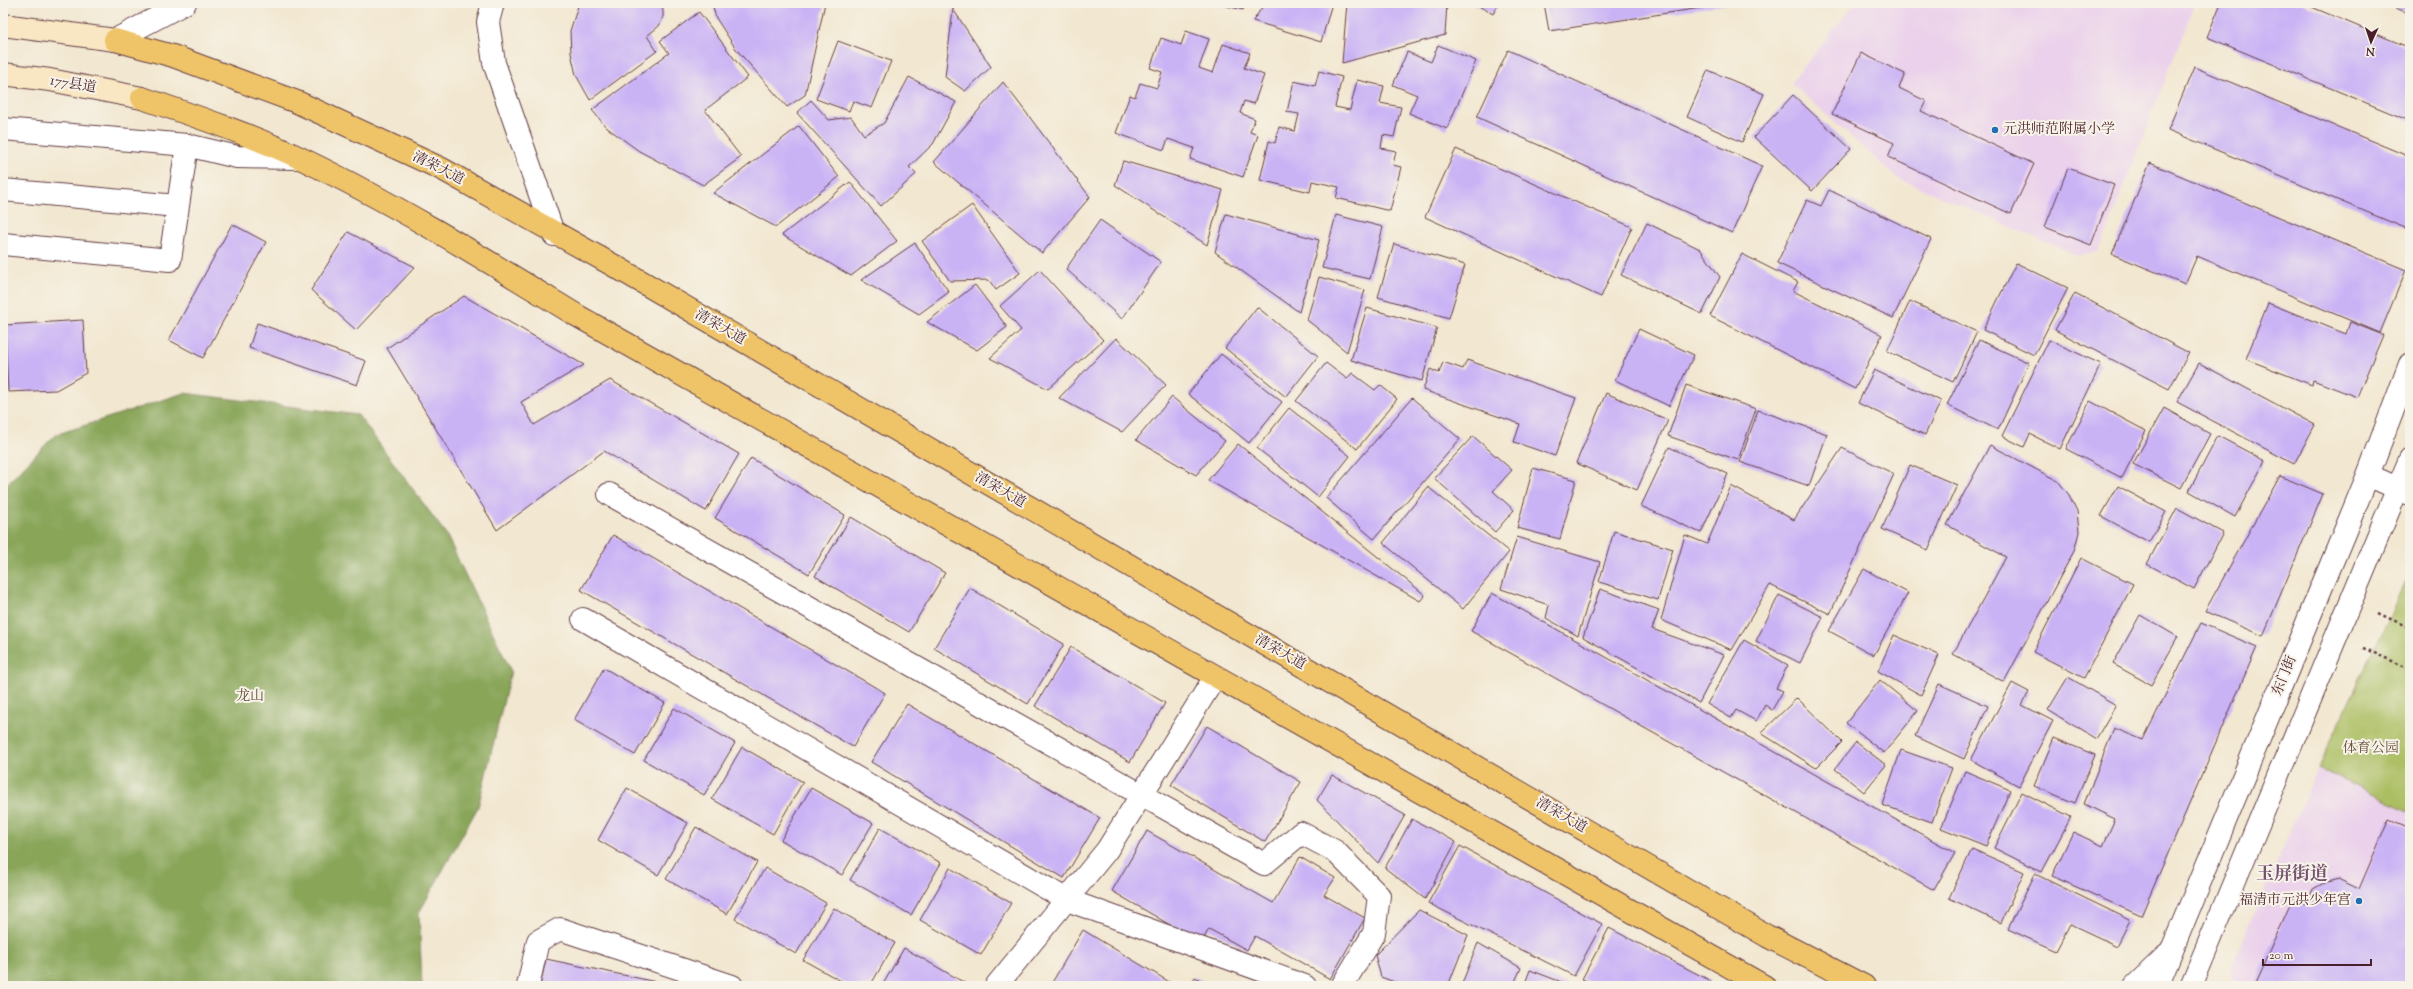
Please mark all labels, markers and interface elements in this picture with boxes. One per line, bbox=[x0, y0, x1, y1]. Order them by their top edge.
north arrow bbox=[2351, 22, 2391, 62]
text: N bbox=[2366, 43, 2376, 59]
street label: 177县道 bbox=[48, 71, 98, 99]
place label: 元洪师范附属小学 bbox=[2003, 120, 2115, 140]
marker: 元洪师范附属小学 bbox=[1990, 125, 2000, 135]
street label: 清荣大道 bbox=[409, 147, 467, 191]
street label: 清荣大道 bbox=[691, 305, 749, 351]
street label: 清荣大道 bbox=[971, 468, 1029, 514]
street label: 清荣大道 bbox=[1251, 630, 1309, 676]
street label: 东门街 bbox=[2268, 653, 2302, 699]
park label: 龙山 bbox=[236, 687, 264, 707]
park label: 体育公园 bbox=[2343, 739, 2399, 759]
street label: 清荣大道 bbox=[1532, 793, 1590, 839]
district label: 玉屏街道 bbox=[2256, 862, 2328, 888]
place label: 福清市元洪少年宫 bbox=[2239, 891, 2351, 911]
marker: 福清市元洪少年宫 bbox=[2354, 896, 2364, 906]
scale bar bbox=[2263, 941, 2371, 967]
text: 20 m bbox=[2269, 947, 2294, 965]

